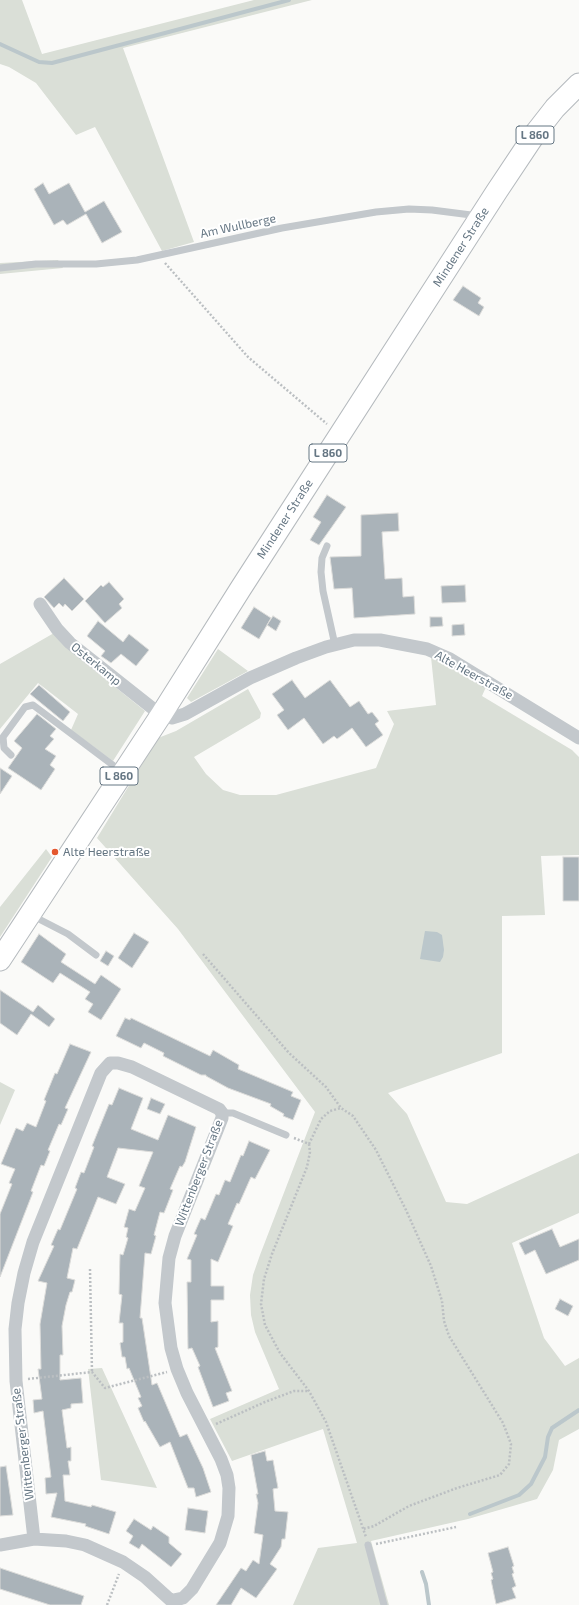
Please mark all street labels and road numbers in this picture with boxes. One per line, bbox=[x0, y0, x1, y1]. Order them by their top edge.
road number: L 860 bbox=[516, 126, 554, 144]
street label: Mindener Straße bbox=[430, 205, 492, 289]
street label: Am Wullberge bbox=[199, 211, 277, 241]
road number: L 860 bbox=[309, 444, 347, 462]
street label: Mindener Straße bbox=[254, 477, 316, 561]
street label: Osterkamp bbox=[68, 639, 124, 689]
street label: Alte Heerstraße bbox=[432, 648, 516, 702]
road number: L 860 bbox=[100, 767, 138, 785]
street label: Wittenberger Straße bbox=[172, 1118, 226, 1228]
street label: Wittenberger Straße bbox=[9, 1387, 37, 1501]

